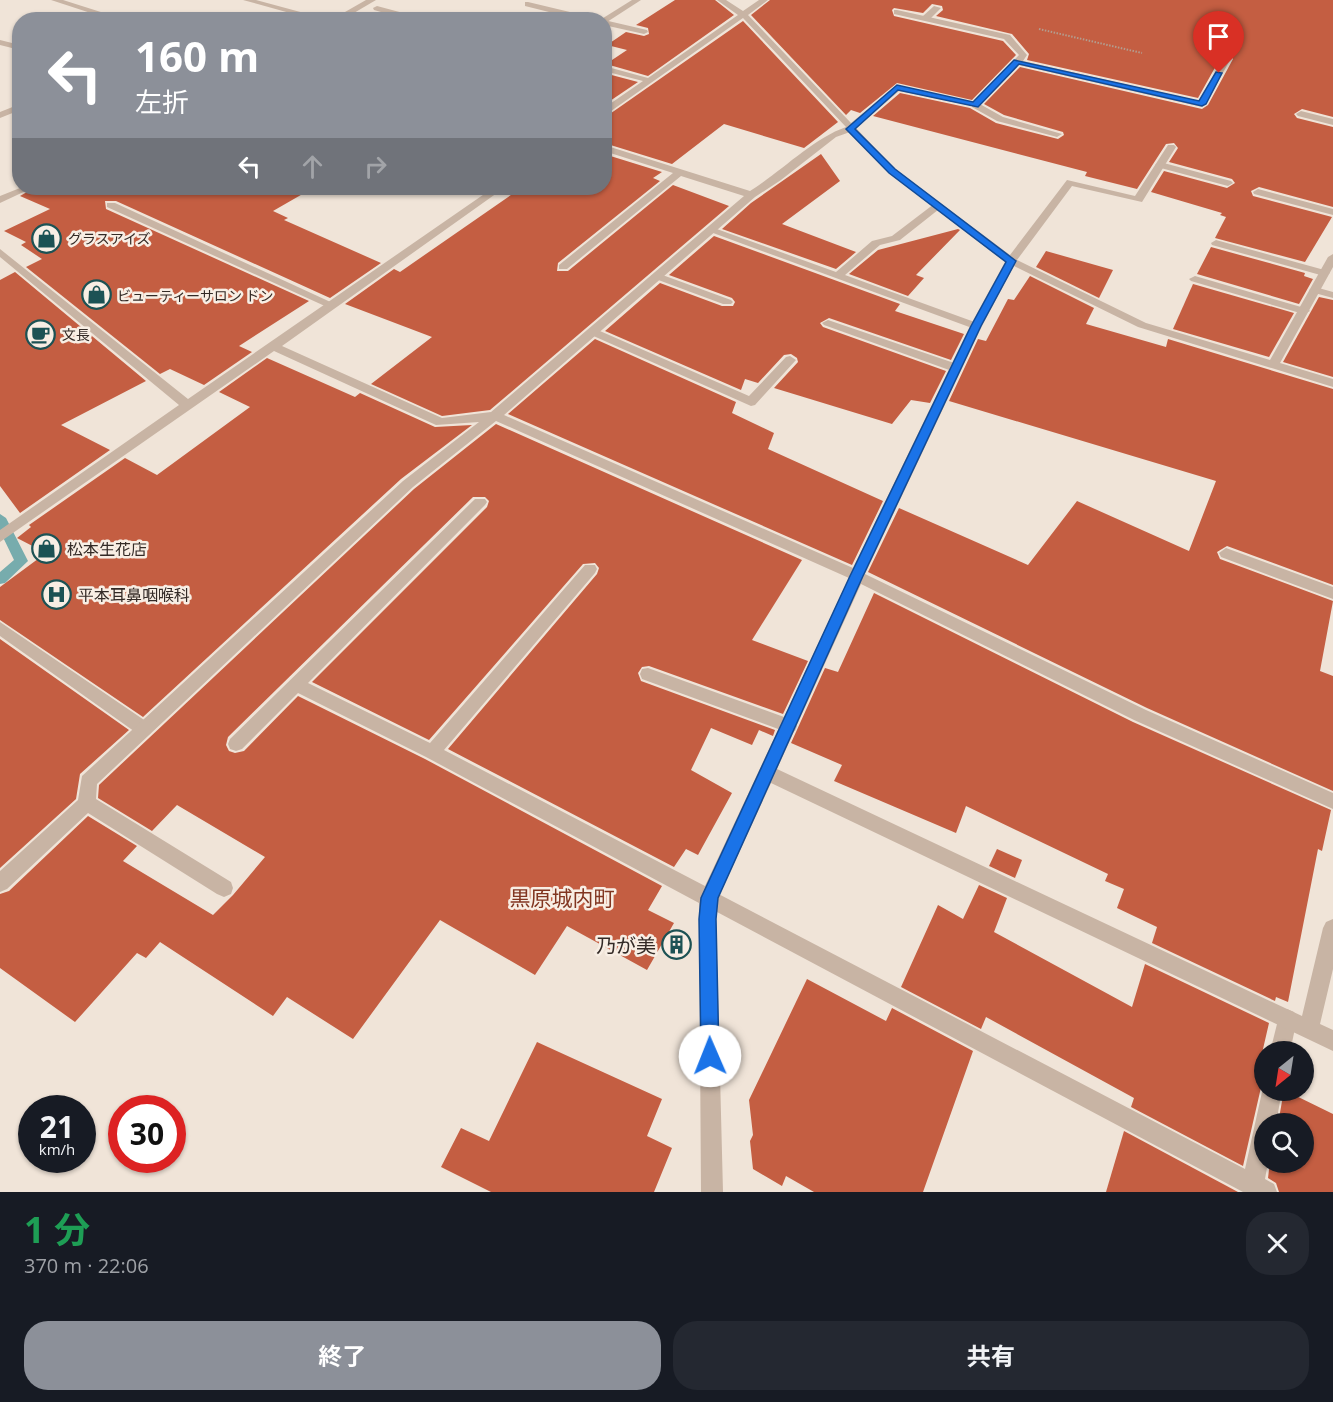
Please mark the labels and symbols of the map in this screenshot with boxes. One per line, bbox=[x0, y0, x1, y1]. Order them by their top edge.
pin bbox=[1193, 11, 1244, 73]
shop icon: グラスアイズ bbox=[31, 222, 63, 254]
place label: グラスアイズ bbox=[68, 229, 151, 248]
shop icon: ビューティーサロン ドン bbox=[80, 279, 112, 311]
place label: ビューティーサロン ドン bbox=[117, 286, 274, 305]
cafe icon: 文長 bbox=[25, 318, 57, 350]
place label: 文長 bbox=[62, 325, 90, 344]
shop icon: 松本生花店 bbox=[30, 533, 62, 565]
place label: 松本生花店 bbox=[67, 538, 147, 560]
hospital icon: 平本耳鼻咽喉科 bbox=[41, 579, 73, 611]
place label: 平本耳鼻咽喉科 bbox=[78, 584, 190, 606]
district label: 黒原城内町 bbox=[510, 884, 615, 912]
building icon: 乃が美 bbox=[661, 929, 693, 961]
place label: 乃が美 bbox=[596, 932, 656, 959]
position arrow bbox=[678, 1024, 742, 1088]
north arrow bbox=[1254, 1041, 1314, 1101]
speed limit sign: 30 bbox=[108, 1095, 186, 1173]

